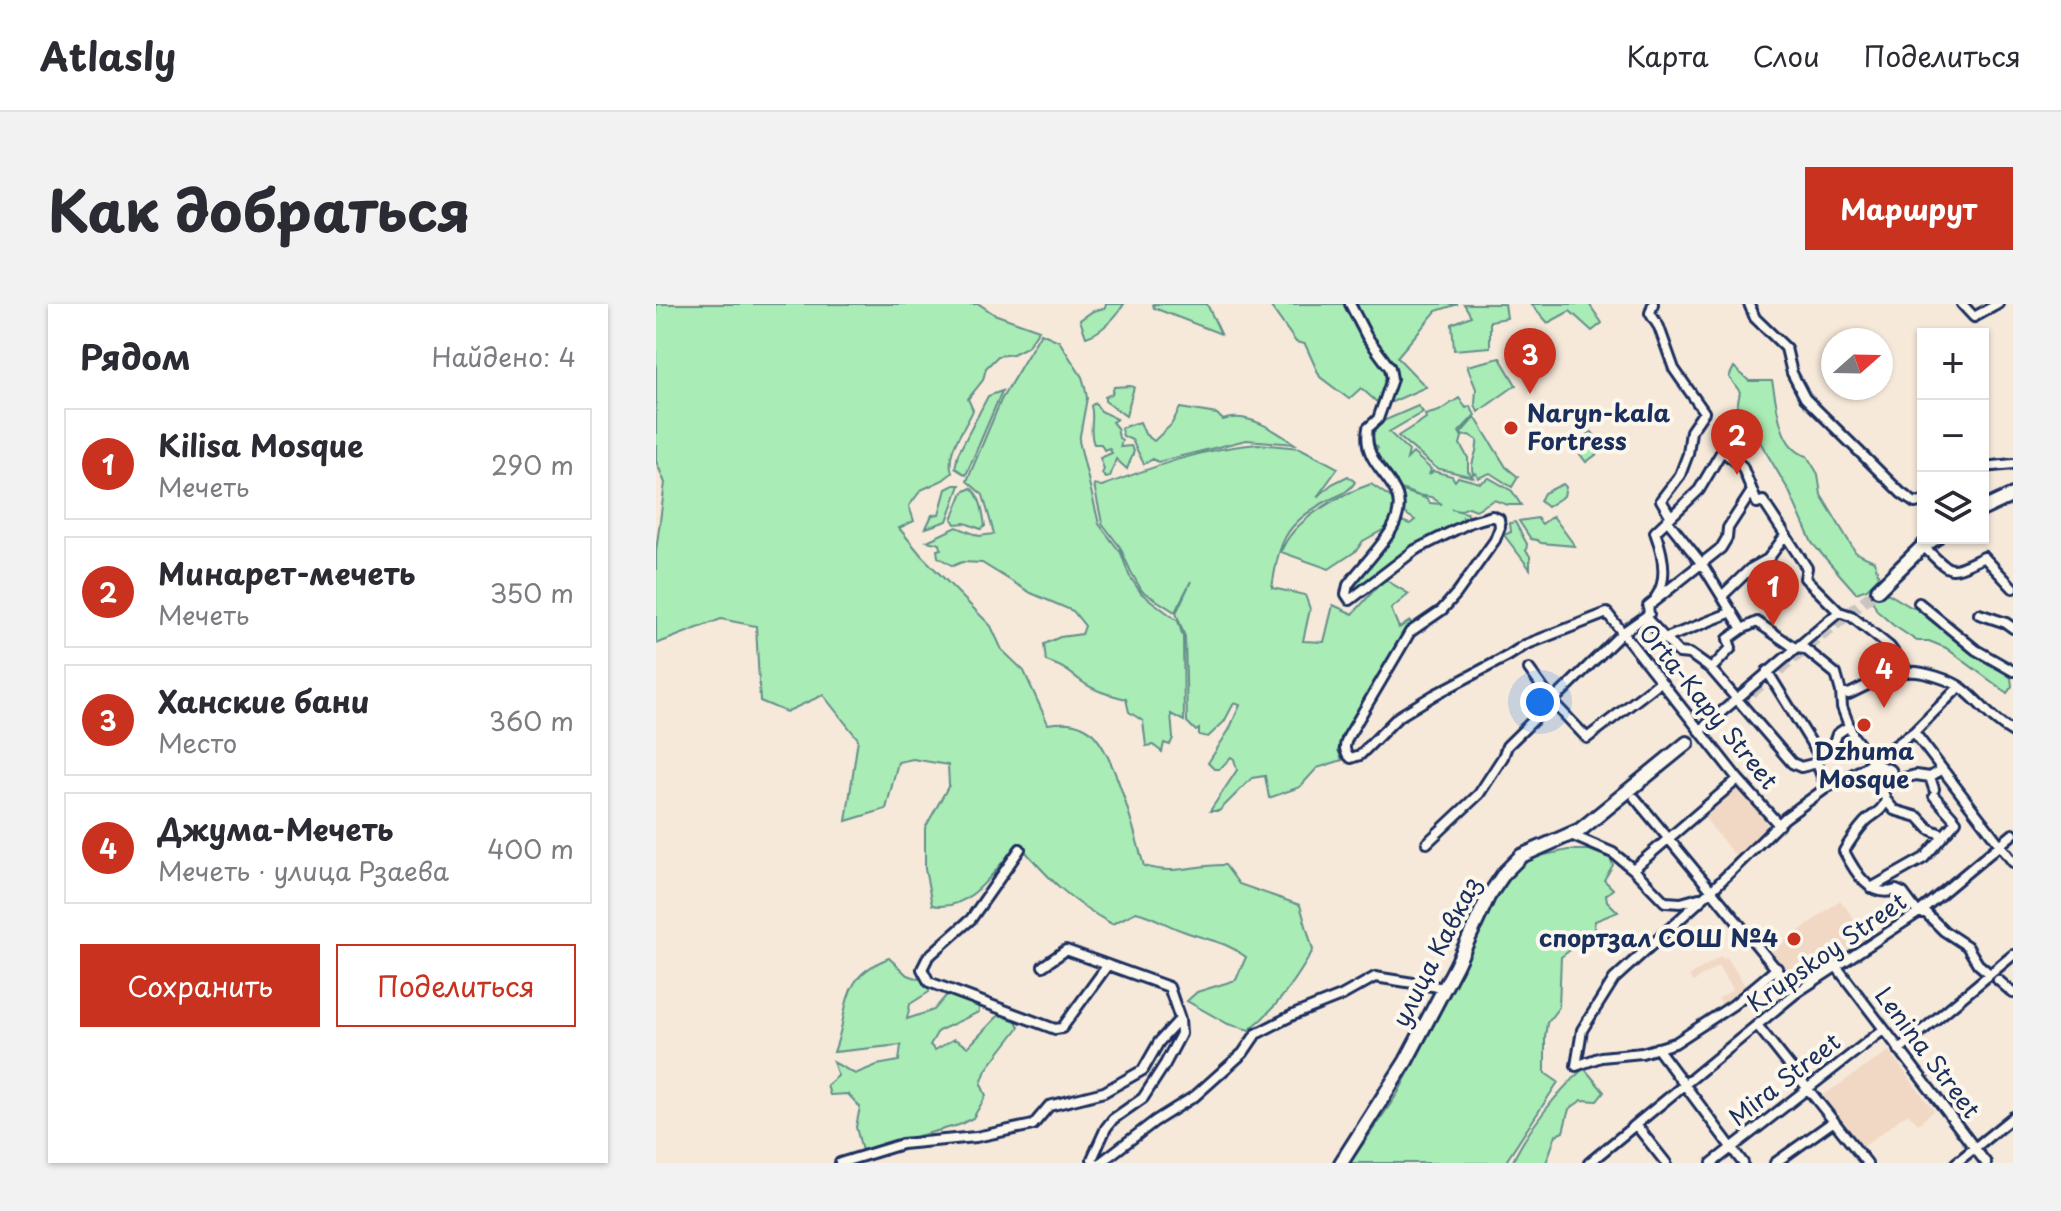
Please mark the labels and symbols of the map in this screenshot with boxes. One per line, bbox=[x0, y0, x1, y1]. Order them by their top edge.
pin: 3 bbox=[1504, 328, 1556, 394]
north arrow bbox=[1821, 328, 1893, 400]
place label: Naryn-kala Fortress bbox=[1527, 394, 1671, 458]
pin: 2 bbox=[1711, 409, 1763, 475]
marker: Naryn-kala Fortress bbox=[1502, 419, 1520, 437]
pin: 1 bbox=[1747, 560, 1799, 626]
street label: Orta-Kapy Street bbox=[1631, 615, 1788, 796]
pin: 4 bbox=[1858, 642, 1910, 708]
your location bbox=[1520, 682, 1560, 722]
marker: Dzhuma Mosque bbox=[1855, 716, 1873, 734]
place label: Dzhuma Mosque bbox=[1814, 732, 1915, 796]
street label: улица Кавказ bbox=[1382, 870, 1489, 1033]
street label: Krupskoy Street bbox=[1739, 883, 1913, 1020]
place label: спортзал СОШ №4 bbox=[1539, 919, 1778, 955]
marker: спортзал СОШ №4 bbox=[1785, 930, 1803, 948]
street label: Lenina Street bbox=[1867, 978, 1990, 1125]
street label: Mira Street bbox=[1720, 1023, 1847, 1134]

